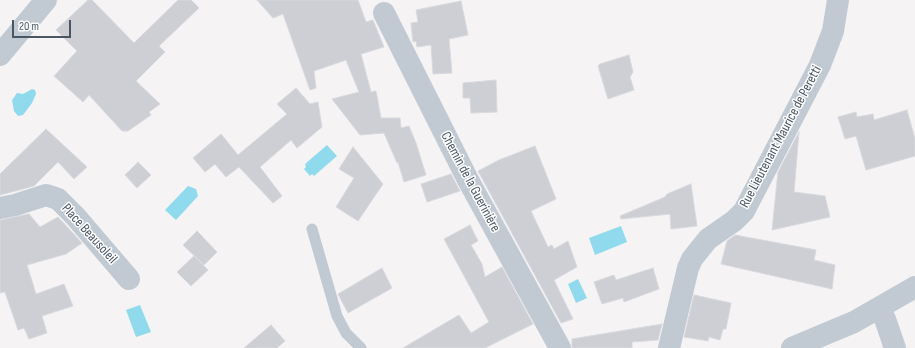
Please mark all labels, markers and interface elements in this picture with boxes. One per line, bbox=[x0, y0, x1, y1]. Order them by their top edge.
scale bar bbox=[14, 12, 73, 38]
text: 20 m bbox=[19, 19, 39, 34]
street label: Rue Lieutenant Maurice de Peretti bbox=[736, 63, 826, 211]
street label: Chemin de la Guerinière bbox=[437, 129, 503, 235]
street label: Place Beausoleil bbox=[58, 201, 120, 267]

